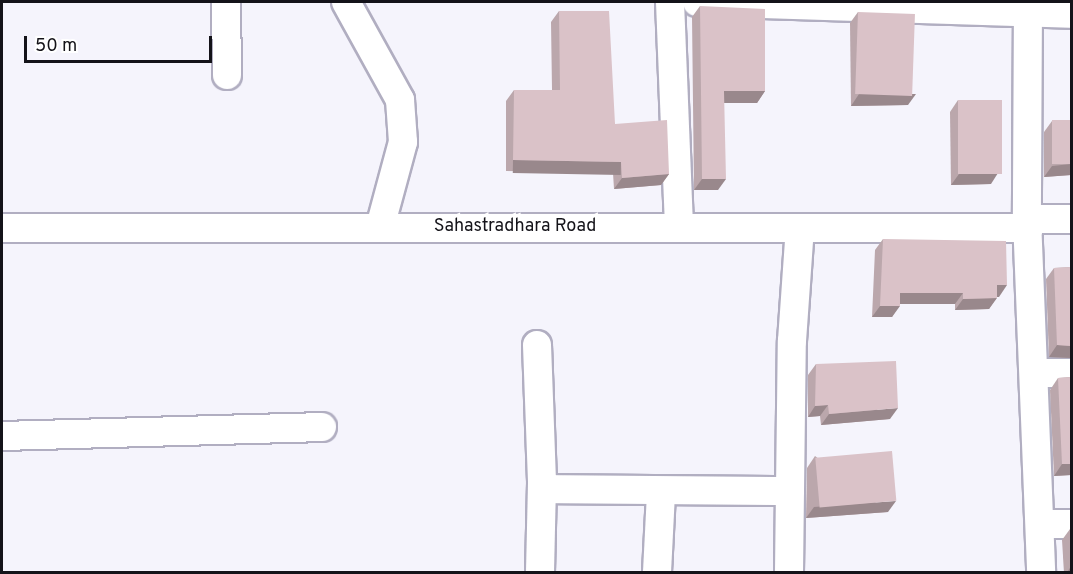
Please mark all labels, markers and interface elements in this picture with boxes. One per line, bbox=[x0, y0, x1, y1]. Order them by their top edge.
scale bar bbox=[27, 24, 214, 62]
text: 50 m bbox=[35, 35, 77, 58]
street label: Sahastradhara Road bbox=[434, 216, 596, 238]

